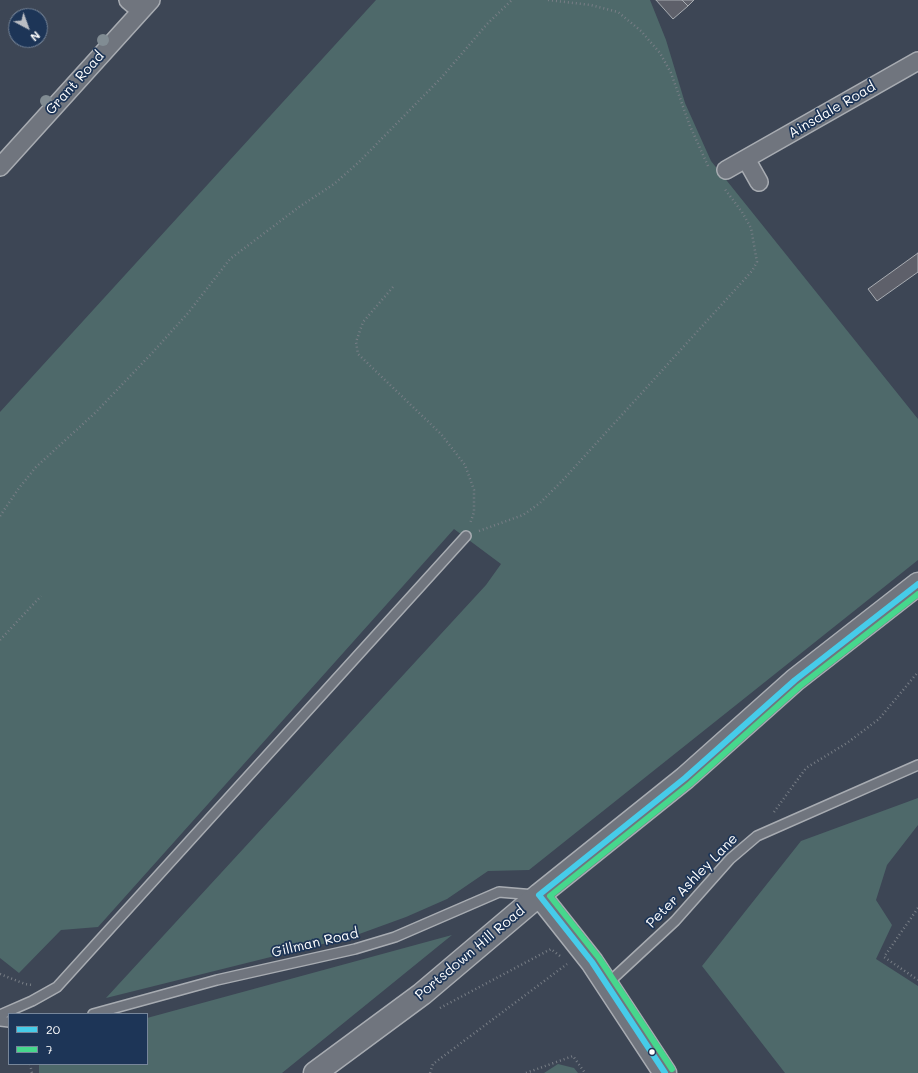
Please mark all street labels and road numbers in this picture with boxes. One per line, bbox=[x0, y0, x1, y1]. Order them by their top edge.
street label: Grant Road bbox=[42, 48, 108, 118]
street label: Ainsdale Road bbox=[786, 78, 878, 142]
street label: Peter Ashley Lane bbox=[643, 830, 741, 932]
street label: Portsdown Hill Road bbox=[412, 902, 528, 1004]
street label: Gillman Road bbox=[270, 925, 360, 961]

